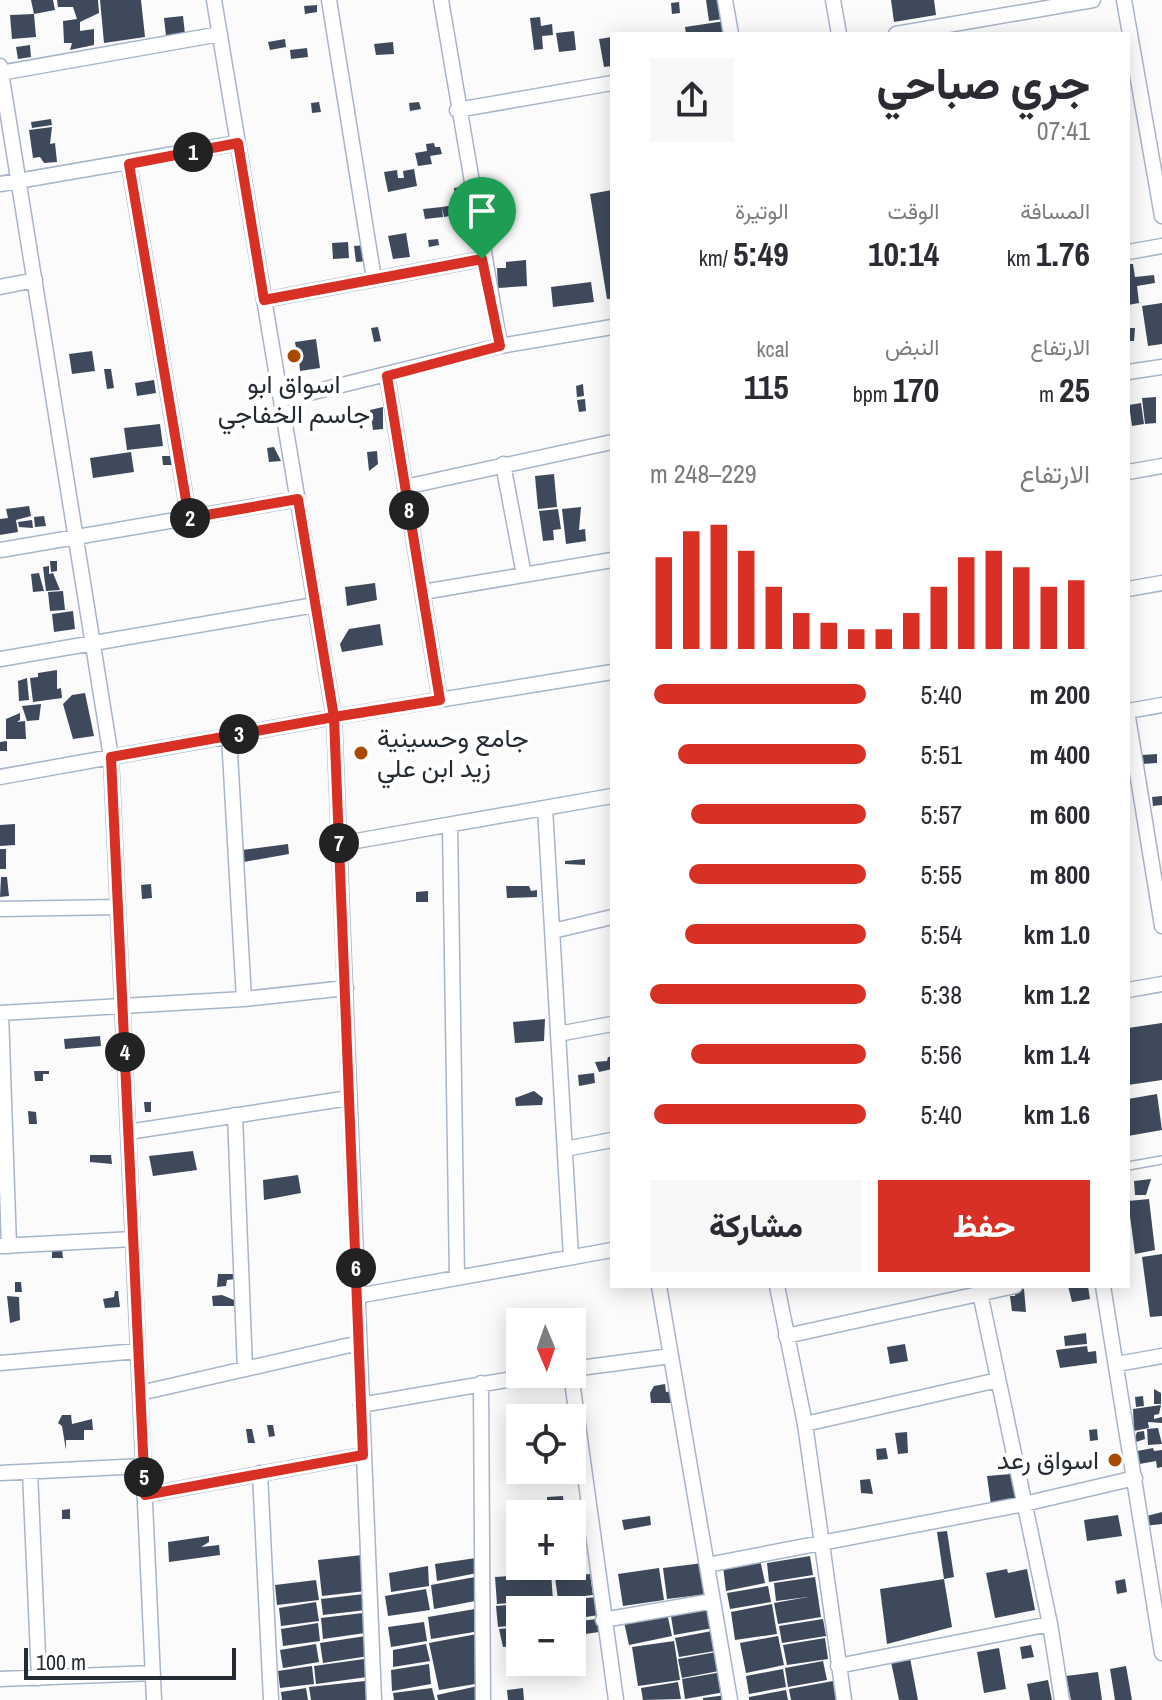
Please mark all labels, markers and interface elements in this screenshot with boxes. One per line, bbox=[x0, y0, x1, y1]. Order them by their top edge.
text: جري صباحي bbox=[876, 53, 1090, 113]
button: share bbox=[650, 58, 734, 142]
text: 07:41 bbox=[1037, 113, 1090, 148]
pin: 1 bbox=[173, 132, 213, 172]
text: 1 bbox=[188, 137, 198, 167]
pin bbox=[448, 177, 516, 259]
icon: arrive bbox=[460, 189, 504, 233]
text: الوتيرة bbox=[735, 196, 789, 226]
text: الوقت bbox=[888, 196, 939, 226]
text: المسافة bbox=[1020, 196, 1090, 226]
text: 5:49 bbox=[733, 231, 789, 277]
text: 10:14 bbox=[868, 231, 939, 277]
text: 1.76 bbox=[1036, 231, 1090, 277]
text: /km bbox=[699, 243, 733, 273]
text: km bbox=[1007, 243, 1036, 273]
text: النبض bbox=[885, 332, 939, 362]
text: الارتفاع bbox=[1030, 332, 1090, 362]
text: kcal bbox=[757, 334, 789, 364]
marker: اسواق ابو جاسم الخفاجي bbox=[285, 347, 303, 365]
text: 115 bbox=[744, 364, 789, 410]
place label: اسواق ابو جاسم الخفاجي bbox=[218, 366, 370, 435]
text: 170 bbox=[893, 367, 939, 413]
text: 25 bbox=[1059, 367, 1090, 413]
text: bpm bbox=[853, 379, 893, 409]
text: m bbox=[1039, 379, 1059, 409]
text: 229–248 m bbox=[650, 456, 757, 491]
text: الارتفاع bbox=[1019, 456, 1090, 491]
pin: 8 bbox=[389, 490, 429, 530]
text: 8 bbox=[404, 495, 414, 525]
pin: 2 bbox=[170, 498, 210, 538]
text: 2 bbox=[185, 503, 195, 533]
text: 5:40 bbox=[921, 677, 962, 712]
text: 200 m bbox=[1030, 677, 1090, 712]
pin: 3 bbox=[219, 714, 259, 754]
text: 3 bbox=[234, 719, 244, 749]
place label: جامع وحسينية زيد ابن علي bbox=[377, 720, 529, 789]
text: 5:51 bbox=[921, 737, 962, 772]
text: 400 m bbox=[1030, 737, 1090, 772]
marker: جامع وحسينية زيد ابن علي bbox=[352, 744, 370, 762]
text: 5:57 bbox=[921, 797, 962, 832]
text: 600 m bbox=[1030, 797, 1090, 832]
pin: 7 bbox=[319, 823, 359, 863]
text: 7 bbox=[334, 828, 344, 858]
text: 5:55 bbox=[921, 857, 962, 892]
text: 800 m bbox=[1030, 857, 1090, 892]
text: 5:54 bbox=[921, 917, 962, 952]
text: 1.0 km bbox=[1024, 917, 1090, 952]
text: 5:38 bbox=[921, 977, 962, 1012]
text: 1.2 km bbox=[1024, 977, 1090, 1012]
pin: 4 bbox=[105, 1032, 145, 1072]
text: 4 bbox=[120, 1037, 130, 1067]
text: 5:56 bbox=[921, 1037, 962, 1072]
text: 1.4 km bbox=[1024, 1037, 1090, 1072]
text: 5:40 bbox=[921, 1097, 962, 1132]
text: 1.6 km bbox=[1024, 1097, 1090, 1132]
button: مشاركة bbox=[650, 1180, 862, 1272]
button: حفظ bbox=[878, 1180, 1090, 1272]
pin: 6 bbox=[336, 1248, 376, 1288]
text: 6 bbox=[351, 1253, 361, 1283]
north arrow bbox=[506, 1308, 586, 1388]
map controls bbox=[506, 1308, 586, 1676]
button: locate bbox=[506, 1404, 586, 1484]
place label: اسواق رعد bbox=[997, 1442, 1099, 1477]
marker: اسواق رعد bbox=[1106, 1451, 1124, 1469]
pin: 5 bbox=[124, 1457, 164, 1497]
text: 5 bbox=[139, 1462, 149, 1492]
button: + bbox=[506, 1500, 586, 1580]
button: − bbox=[506, 1596, 586, 1676]
scale bar bbox=[24, 1644, 236, 1680]
text: 100 m bbox=[36, 1647, 86, 1677]

